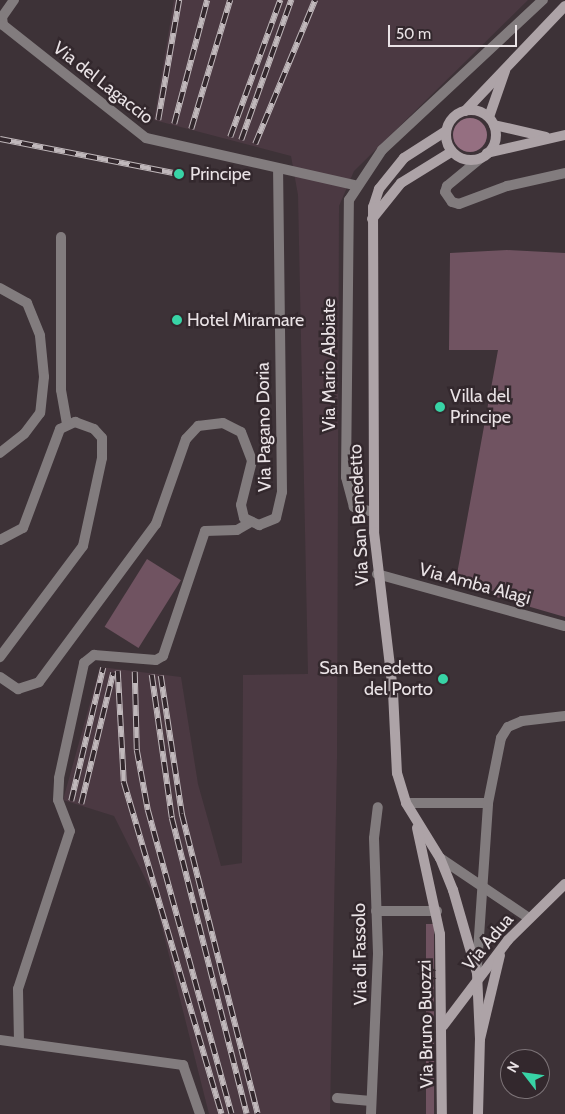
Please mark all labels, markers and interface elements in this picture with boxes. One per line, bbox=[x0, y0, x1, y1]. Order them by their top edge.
scale bar bbox=[390, 15, 519, 47]
text: 50 m bbox=[396, 25, 431, 43]
street label: Via del Lagaccio bbox=[49, 37, 157, 129]
place label: Principe bbox=[190, 163, 251, 185]
marker: Principe bbox=[172, 167, 186, 181]
street label: Via Mario Abbiate bbox=[318, 298, 340, 432]
place label: Hotel Miramare bbox=[187, 309, 304, 331]
marker: Hotel Miramare bbox=[171, 314, 183, 326]
street label: Via Pagano Doria bbox=[252, 362, 276, 492]
place label: Villa del Principe bbox=[450, 386, 511, 428]
marker: Villa del Principe bbox=[434, 401, 446, 413]
street label: Via San Benedetto bbox=[345, 444, 373, 586]
street label: Via Amba Alagi bbox=[417, 559, 533, 609]
place label: San Benedetto del Porto bbox=[319, 658, 433, 701]
marker: San Benedetto del Porto bbox=[437, 673, 449, 685]
street label: Via di Fassolo bbox=[348, 903, 372, 1005]
street label: Via Adua bbox=[458, 909, 518, 975]
street label: Via Bruno Buozzi bbox=[414, 960, 438, 1088]
north arrow bbox=[500, 1049, 550, 1099]
text: N bbox=[503, 1058, 523, 1076]

